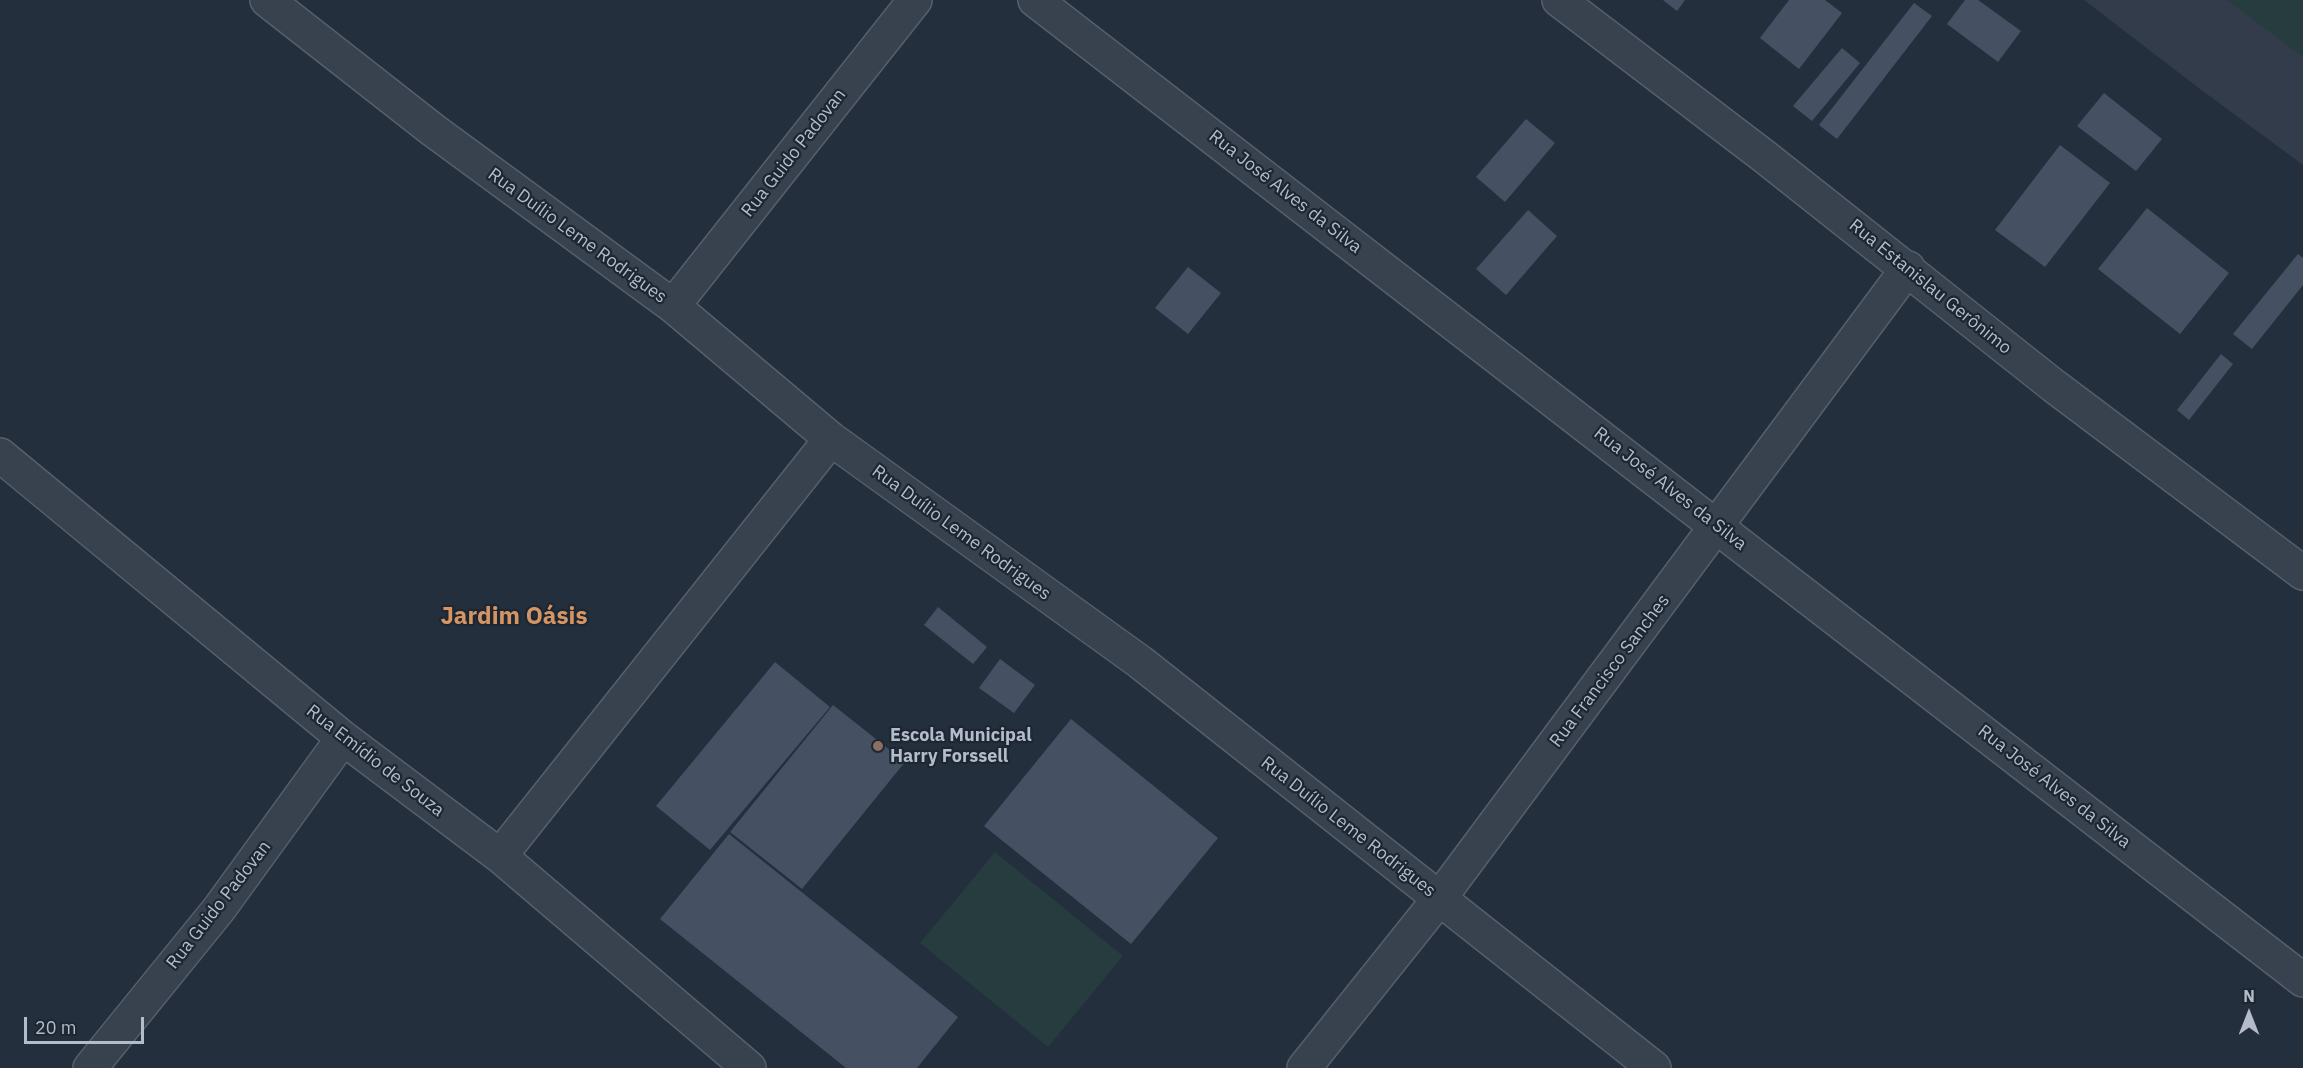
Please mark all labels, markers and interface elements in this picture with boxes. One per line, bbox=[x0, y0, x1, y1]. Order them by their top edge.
street label: Rua Guido Padovan bbox=[737, 85, 851, 221]
street label: Rua José Alves da Silva bbox=[1204, 126, 1366, 258]
street label: Rua Duílio Leme Rodrigues bbox=[483, 164, 671, 308]
street label: Rua Estanislau Gerônimo bbox=[1844, 215, 2016, 359]
street label: Rua José Alves da Silva bbox=[1589, 423, 1751, 555]
street label: Rua Duílio Leme Rodrigues bbox=[867, 461, 1055, 605]
street label: Rua Francisco Sanches bbox=[1546, 590, 1674, 752]
district label: Jardim Oásis bbox=[440, 603, 588, 631]
street label: Rua Emídio de Souza bbox=[302, 701, 448, 821]
street label: Rua José Alves da Silva bbox=[1973, 721, 2135, 853]
place label: Escola Municipal Harry Forssell bbox=[890, 725, 1032, 768]
marker: Escola Municipal Harry Forssell bbox=[871, 739, 885, 753]
street label: Rua Duílio Leme Rodrigues bbox=[1256, 752, 1440, 902]
street label: Rua Guido Padovan bbox=[162, 837, 276, 973]
north arrow bbox=[2219, 984, 2279, 1044]
text: N bbox=[2243, 986, 2255, 1006]
scale bar bbox=[27, 1005, 147, 1043]
text: 20 m bbox=[35, 1016, 77, 1039]

